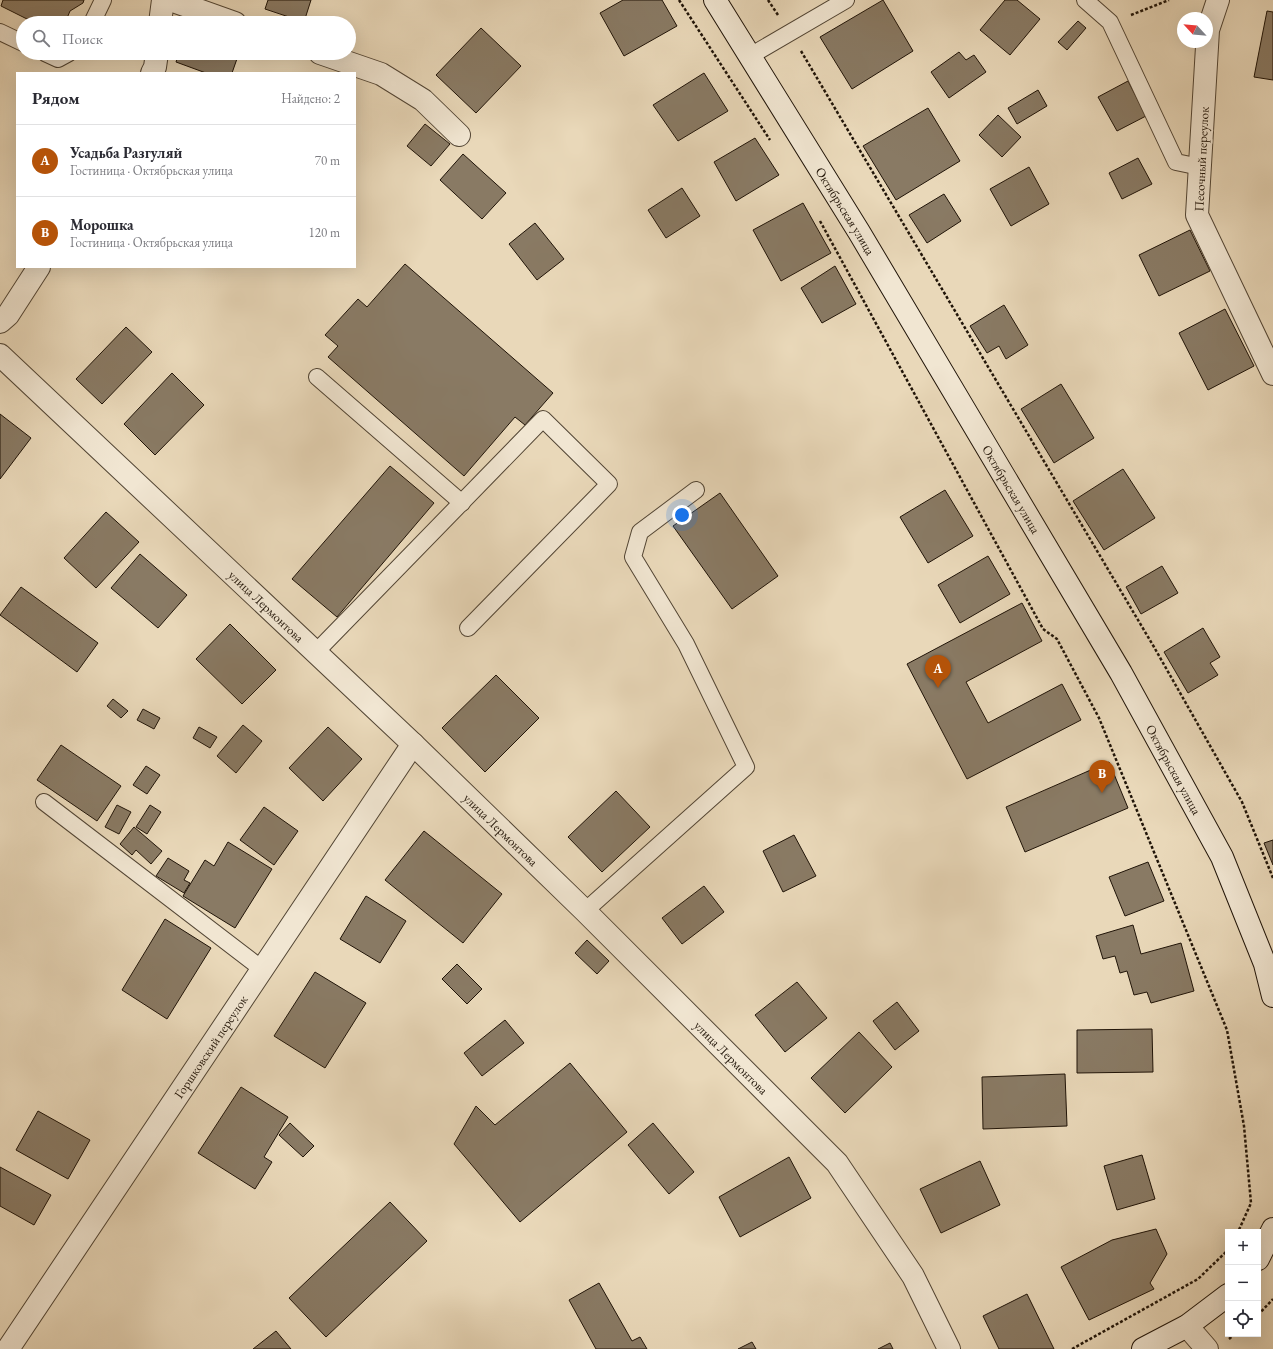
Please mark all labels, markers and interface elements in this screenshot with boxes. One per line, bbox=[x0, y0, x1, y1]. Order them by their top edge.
north arrow bbox=[1177, 12, 1213, 48]
search box bbox=[16, 16, 356, 60]
icon: search bbox=[30, 27, 52, 49]
text: Поиск bbox=[62, 29, 103, 48]
text: Рядом bbox=[32, 87, 80, 109]
text: Найдено: 2 bbox=[281, 90, 340, 107]
street label: Песочный переулок bbox=[1190, 105, 1213, 212]
text: Усадьба Разгуляй bbox=[70, 143, 182, 162]
text: A bbox=[40, 152, 50, 169]
text: 70 m bbox=[315, 152, 340, 169]
text: Гостиница · Октябрьская улица bbox=[70, 162, 233, 179]
street label: Октябрьская улица bbox=[812, 164, 879, 259]
text: Морошка bbox=[70, 215, 134, 234]
text: B bbox=[41, 224, 49, 241]
text: 120 m bbox=[309, 224, 340, 241]
text: Гостиница · Октябрьская улица bbox=[70, 234, 233, 251]
street label: Октябрьская улица bbox=[978, 442, 1045, 537]
your location bbox=[672, 505, 692, 525]
street label: улица Лермонтова bbox=[225, 567, 308, 647]
pin: A bbox=[925, 655, 951, 688]
street label: Октябрьская улица bbox=[1142, 722, 1205, 818]
pin: B bbox=[1089, 760, 1115, 793]
street label: улица Лермонтова bbox=[460, 790, 542, 871]
street label: Горшковский переулок bbox=[170, 991, 252, 1102]
street label: улица Лермонтова bbox=[690, 1017, 772, 1099]
map controls bbox=[1225, 1229, 1261, 1337]
button: + bbox=[1225, 1229, 1261, 1265]
button: − bbox=[1225, 1265, 1261, 1301]
button: locate bbox=[1225, 1301, 1261, 1337]

